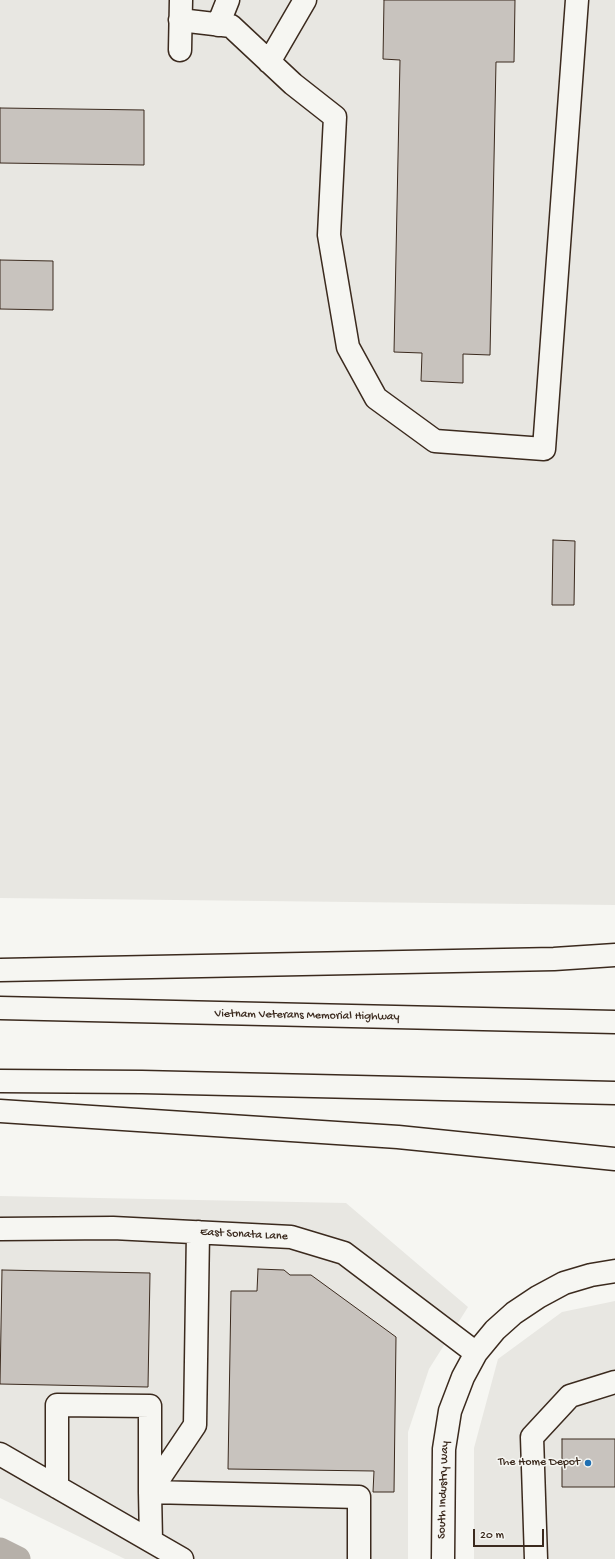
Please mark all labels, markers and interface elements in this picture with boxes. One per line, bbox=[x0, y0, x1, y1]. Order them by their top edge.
street label: Vietnam Veterans Memorial Highway bbox=[215, 1007, 399, 1025]
street label: East Sonata Lane bbox=[200, 1226, 288, 1244]
street label: South Industry Way bbox=[435, 1441, 453, 1539]
place label: The Home Depot bbox=[498, 1456, 580, 1470]
marker: The Home Depot bbox=[583, 1458, 593, 1468]
scale bar bbox=[475, 1521, 546, 1547]
text: 20 m bbox=[480, 1529, 504, 1543]

